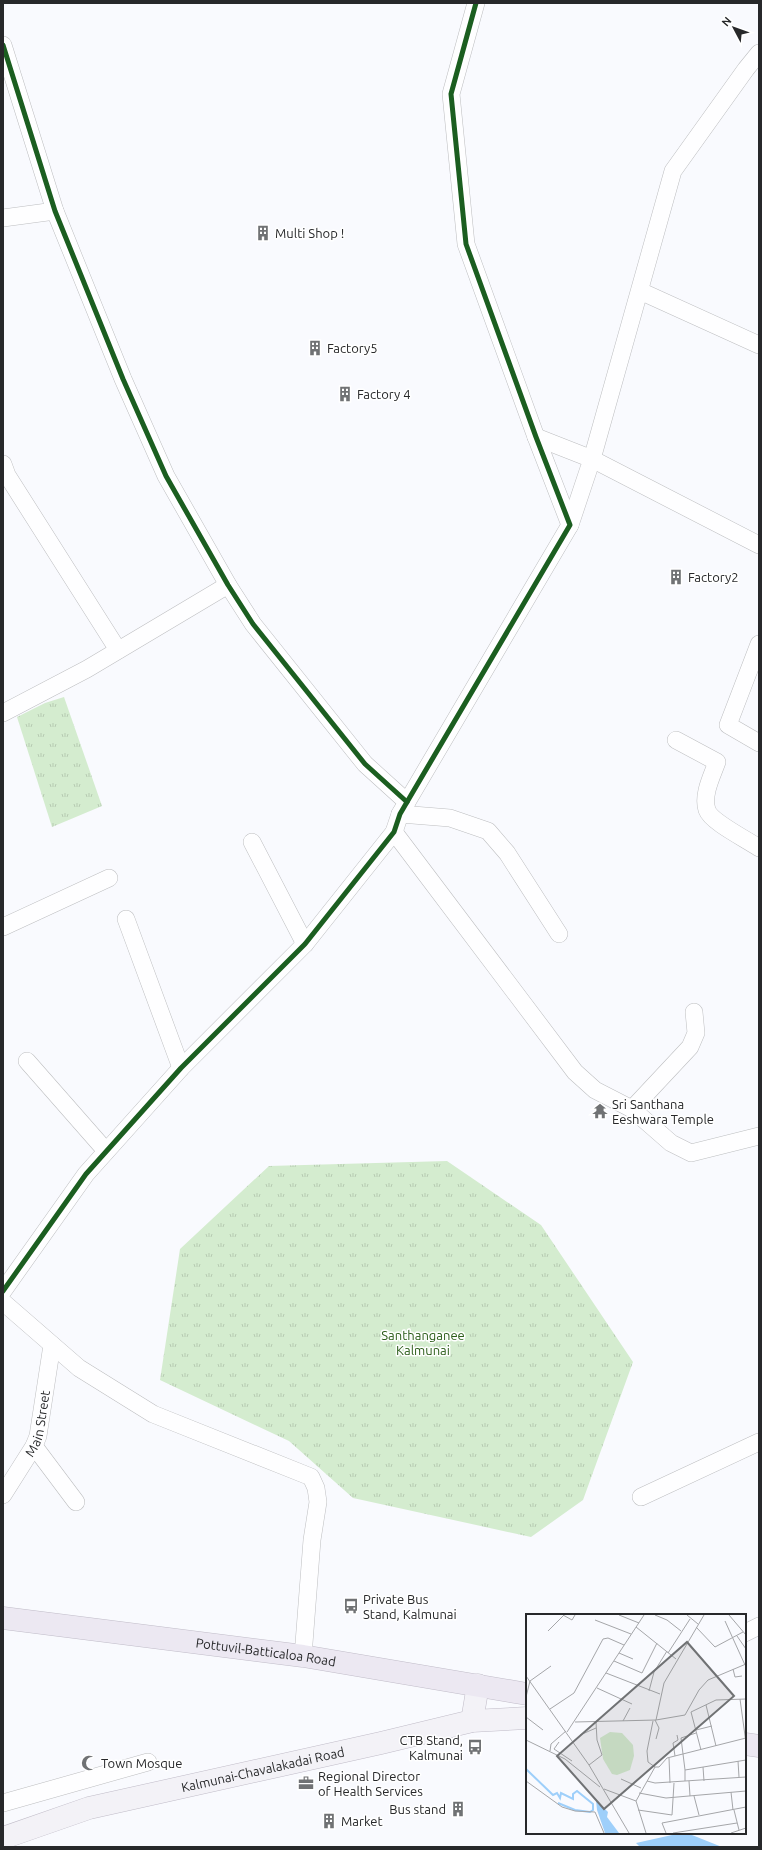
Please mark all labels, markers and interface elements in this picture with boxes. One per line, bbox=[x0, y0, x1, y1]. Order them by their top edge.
north arrow bbox=[714, 8, 754, 48]
text: N bbox=[719, 14, 734, 28]
building icon: Multi Shop ! bbox=[254, 224, 272, 242]
place label: Multi Shop ! bbox=[275, 226, 344, 240]
building icon: Factory5 bbox=[306, 339, 324, 357]
place label: Factory5 bbox=[327, 341, 378, 355]
building icon: Factory 4 bbox=[336, 385, 354, 403]
place label: Factory 4 bbox=[357, 387, 411, 401]
building icon: Factory2 bbox=[667, 568, 685, 586]
place label: Factory2 bbox=[688, 570, 739, 584]
place label: Sri Santhana Eeshwara Temple bbox=[612, 1097, 714, 1126]
temple icon: Sri Santhana Eeshwara Temple bbox=[591, 1102, 609, 1120]
park label: Santhanganee Kalmunai bbox=[381, 1328, 465, 1357]
street label: Main Street bbox=[22, 1389, 52, 1459]
place label: Private Bus Stand, Kalmunai bbox=[363, 1592, 457, 1622]
bus stop icon: Private Bus Stand, Kalmunai bbox=[342, 1597, 360, 1615]
inset map bbox=[526, 1614, 746, 1834]
street label: Pottuvil-Batticaloa Road bbox=[195, 1635, 337, 1668]
place label: CTB Stand, Kalmunai bbox=[400, 1733, 463, 1762]
bus stop icon: CTB Stand, Kalmunai bbox=[466, 1738, 484, 1756]
street label: Kalmunai-Chavalakadai Road bbox=[180, 1744, 346, 1794]
mosque icon: Town Mosque bbox=[80, 1754, 98, 1772]
place label: Town Mosque bbox=[101, 1756, 182, 1770]
place label: Regional Director of Health Services bbox=[318, 1769, 423, 1798]
office icon: Regional Director of Health Services bbox=[297, 1774, 315, 1792]
building icon: Bus stand bbox=[449, 1800, 467, 1818]
place label: Bus stand bbox=[389, 1802, 446, 1816]
building icon: Market bbox=[320, 1812, 338, 1830]
place label: Market bbox=[341, 1814, 383, 1828]

